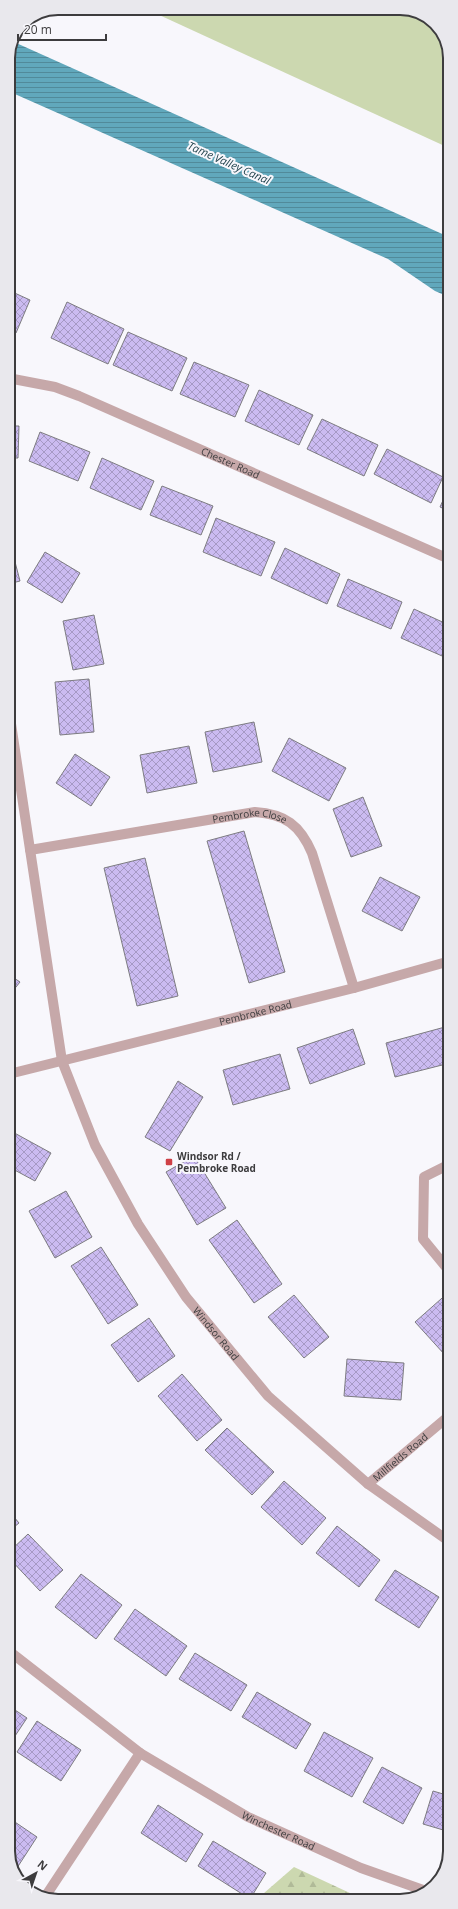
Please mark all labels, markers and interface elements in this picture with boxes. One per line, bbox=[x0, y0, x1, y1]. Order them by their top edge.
scale bar bbox=[18, 16, 106, 42]
text: 20 m bbox=[24, 21, 52, 38]
water label: Tame Valley Canal bbox=[186, 138, 273, 188]
street label: Chester Road bbox=[199, 444, 262, 482]
street label: Pembroke Close bbox=[211, 805, 290, 827]
street label: Pembroke Road bbox=[218, 997, 293, 1028]
place label: Windsor Rd / Pembroke Road bbox=[177, 1149, 256, 1175]
marker: Windsor Rd / Pembroke Road bbox=[164, 1157, 174, 1167]
street label: Windsor Road bbox=[190, 1304, 242, 1363]
street label: Millfields Road bbox=[370, 1430, 431, 1484]
street label: Winchester Road bbox=[239, 1808, 317, 1853]
north arrow bbox=[16, 1853, 56, 1893]
text: N bbox=[34, 1856, 51, 1874]

